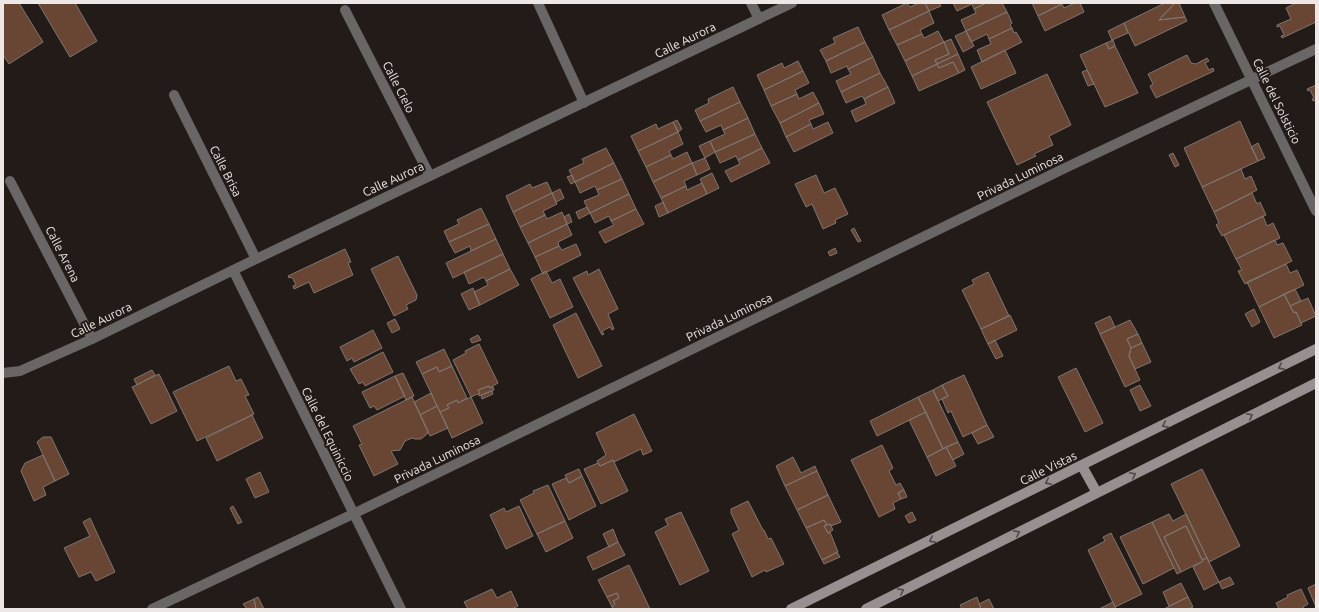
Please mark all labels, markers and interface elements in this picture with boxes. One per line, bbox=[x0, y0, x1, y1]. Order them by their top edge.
street label: Calle Aurora bbox=[652, 20, 718, 60]
street label: Calle del Solsticio bbox=[1251, 56, 1303, 146]
street label: Calle Cielo bbox=[380, 59, 418, 115]
street label: Calle Brisa bbox=[208, 143, 244, 199]
street label: Privada Luminosa bbox=[975, 150, 1065, 202]
street label: Calle Aurora bbox=[360, 159, 426, 199]
street label: Calle Arena bbox=[43, 224, 83, 284]
street label: Privada Luminosa bbox=[684, 291, 774, 343]
street label: Calle Aurora bbox=[68, 300, 134, 340]
one-way arrow bbox=[1278, 362, 1285, 370]
street label: Calle del Equiniccio bbox=[300, 385, 356, 483]
one-way arrow bbox=[1245, 414, 1253, 421]
one-way arrow bbox=[1161, 420, 1169, 428]
street label: Privada Luminosa bbox=[392, 433, 482, 485]
street label: Calle Vistas bbox=[1018, 449, 1078, 487]
one-way arrow bbox=[1129, 472, 1137, 480]
one-way arrow bbox=[1045, 478, 1053, 485]
one-way arrow bbox=[1013, 530, 1021, 538]
one-way arrow bbox=[928, 535, 936, 543]
one-way arrow bbox=[897, 589, 904, 596]

